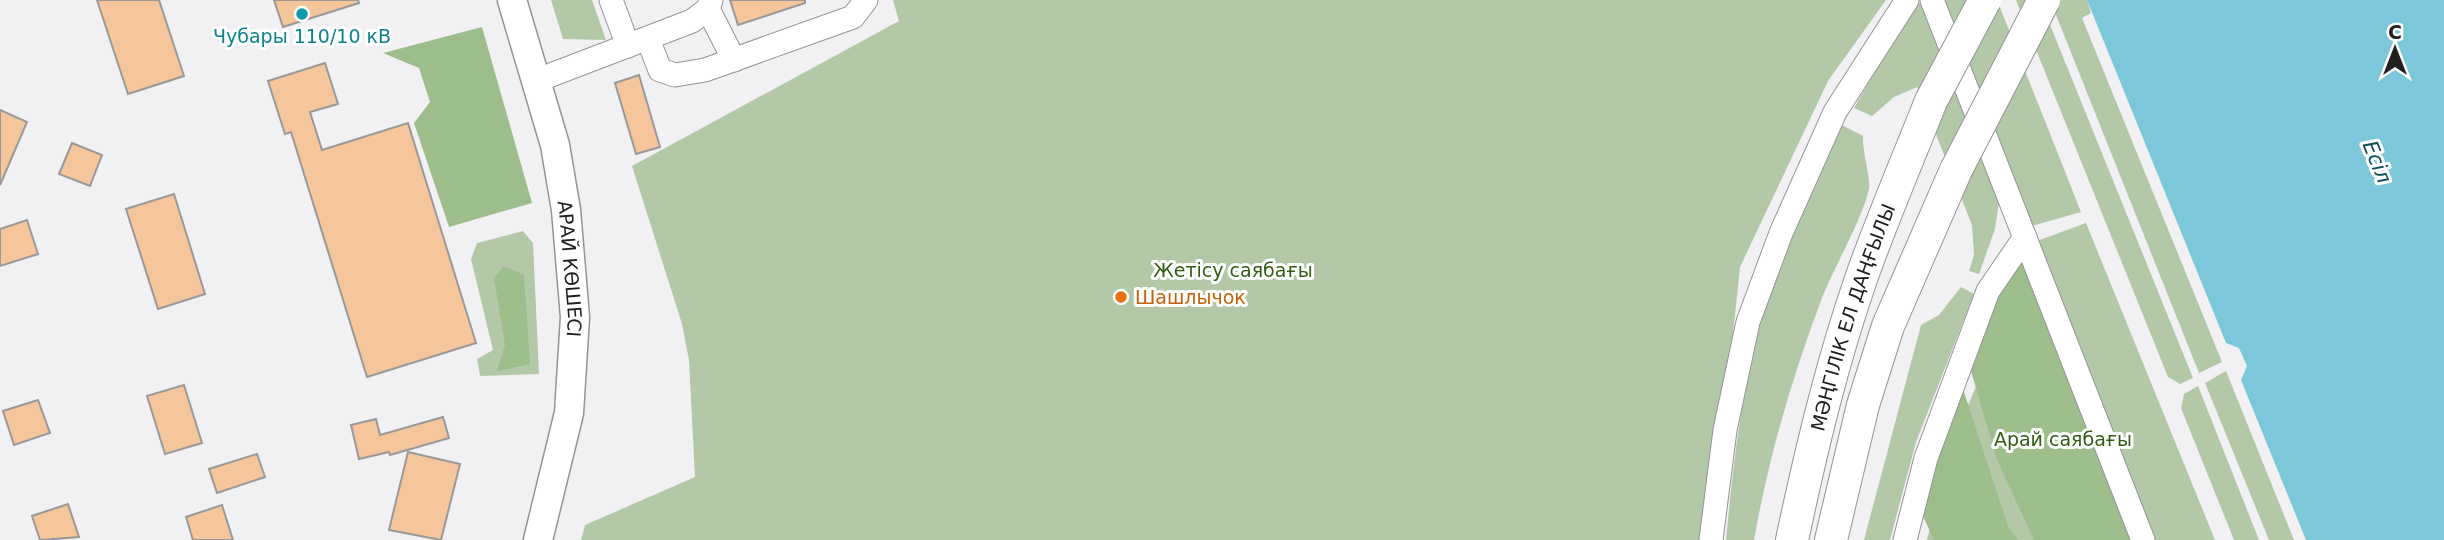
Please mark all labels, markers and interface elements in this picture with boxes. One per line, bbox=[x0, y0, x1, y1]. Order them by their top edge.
marker: Чубары 110/10 кВ bbox=[294, 6, 310, 22]
north arrow bbox=[2360, 14, 2430, 84]
text: С bbox=[2388, 21, 2402, 43]
place label: Чубары 110/10 кВ bbox=[213, 25, 391, 47]
water label: Есіл bbox=[2358, 137, 2396, 187]
street label: АРАЙ КӨШЕСІ bbox=[554, 198, 586, 338]
street label: МӘҢГІЛІК ЕЛ ДАҢҒЫЛЫ bbox=[1806, 200, 1899, 433]
park label: Жетісу саябағы bbox=[1153, 259, 1313, 281]
place label: Шашлычок bbox=[1135, 286, 1246, 308]
marker: Шашлычок bbox=[1113, 289, 1129, 305]
park label: Арай саябағы bbox=[1994, 428, 2132, 450]

